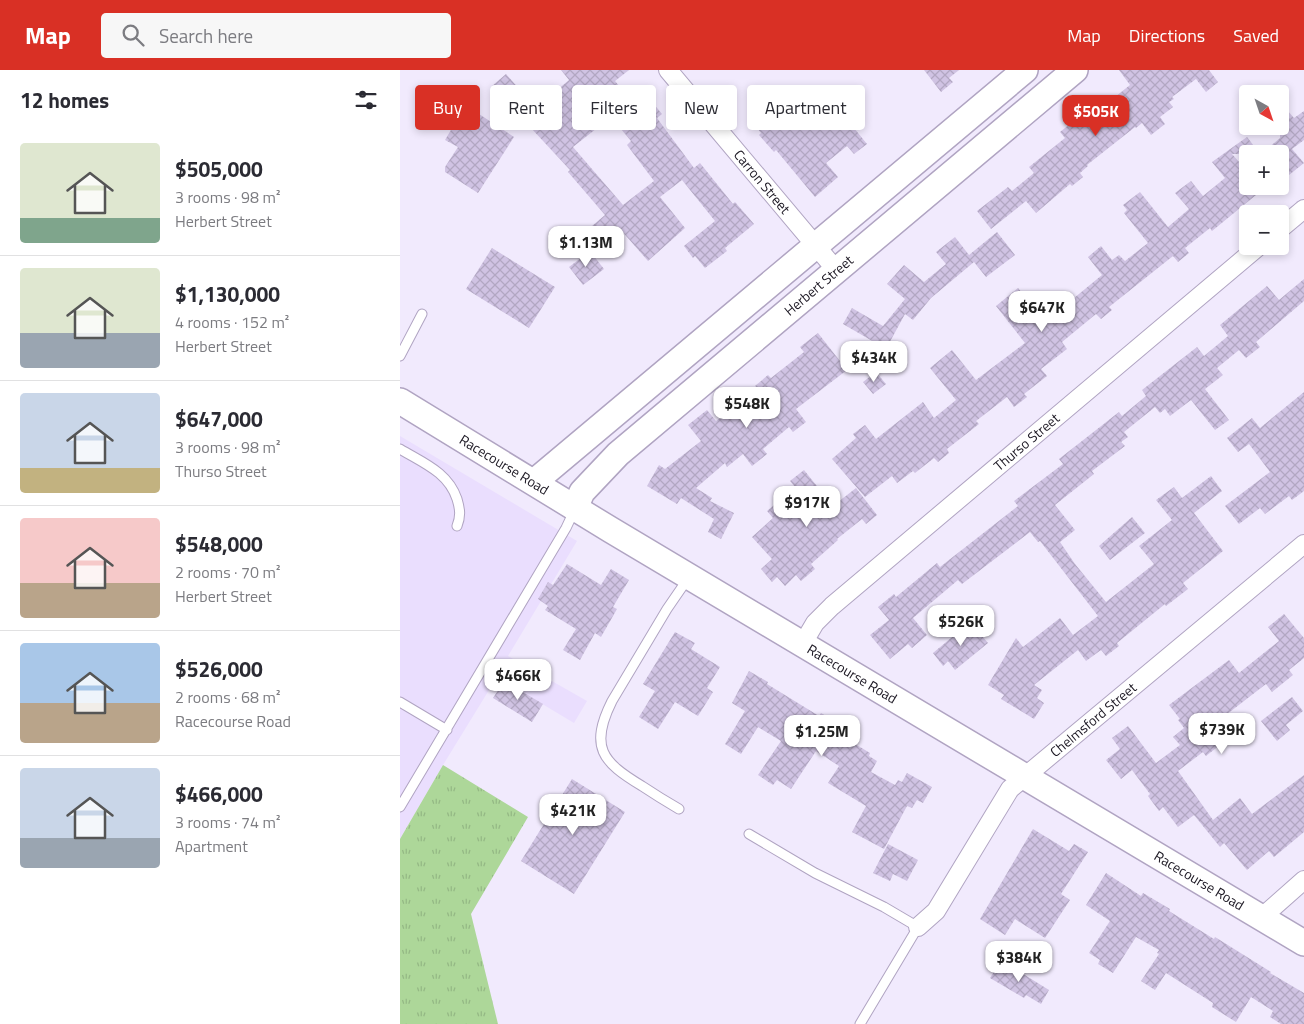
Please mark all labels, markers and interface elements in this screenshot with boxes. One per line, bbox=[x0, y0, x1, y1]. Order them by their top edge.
search box bbox=[101, 13, 451, 58]
text: Map bbox=[25, 17, 71, 53]
icon: search bbox=[119, 21, 147, 49]
text: Search here bbox=[159, 21, 253, 50]
text: Map bbox=[1067, 22, 1101, 49]
text: Directions bbox=[1129, 22, 1205, 49]
text: Saved bbox=[1233, 22, 1279, 49]
text: 12 homes bbox=[20, 84, 109, 116]
chip: Buy bbox=[415, 85, 480, 130]
chip: Rent bbox=[490, 85, 562, 130]
chip: Filters bbox=[572, 85, 656, 130]
chip: New bbox=[666, 85, 737, 130]
chip: Apartment bbox=[747, 85, 865, 130]
north arrow bbox=[1239, 85, 1289, 135]
map controls bbox=[1239, 85, 1289, 255]
icon: filters bbox=[352, 86, 380, 114]
pin: $505K bbox=[1061, 94, 1131, 137]
text: $505K bbox=[1073, 99, 1119, 123]
street label: Carron Street bbox=[729, 145, 796, 218]
button: + bbox=[1239, 145, 1289, 195]
text: $505,000 bbox=[175, 153, 263, 185]
icon: home bbox=[60, 163, 120, 223]
text: 3 rooms · 98 m² bbox=[175, 185, 280, 209]
button: − bbox=[1239, 205, 1289, 255]
text: Herbert Street bbox=[175, 209, 272, 233]
pin: $1.13M bbox=[545, 226, 627, 268]
text: $1.13M bbox=[559, 230, 613, 254]
street label: Herbert Street bbox=[779, 250, 858, 320]
text: $1,130,000 bbox=[175, 278, 280, 310]
icon: home bbox=[60, 288, 120, 348]
pin: $647K bbox=[1007, 290, 1077, 333]
text: $647K bbox=[1019, 295, 1065, 319]
text: 4 rooms · 152 m² bbox=[175, 310, 289, 334]
text: Herbert Street bbox=[175, 334, 272, 358]
pin: $434K bbox=[839, 340, 909, 383]
text: $434K bbox=[851, 345, 897, 369]
pin: $548K bbox=[712, 386, 782, 429]
text: $548K bbox=[724, 391, 770, 415]
text: $647,000 bbox=[175, 403, 263, 435]
street label: Thurso Street bbox=[989, 408, 1064, 476]
icon: home bbox=[60, 413, 120, 473]
street label: Racecourse Road bbox=[456, 429, 553, 500]
text: 3 rooms · 98 m² bbox=[175, 435, 280, 459]
text: Thurso Street bbox=[175, 459, 267, 483]
pin: $917K bbox=[772, 486, 842, 528]
text: $917K bbox=[784, 490, 830, 514]
text: $548,000 bbox=[175, 528, 263, 560]
icon: home bbox=[60, 538, 120, 598]
text: 2 rooms · 70 m² bbox=[175, 560, 280, 584]
text: Herbert Street bbox=[175, 584, 272, 608]
pin: $526K bbox=[926, 604, 996, 647]
text: $526K bbox=[938, 609, 984, 633]
street label: Racecourse Road bbox=[803, 638, 901, 708]
text: $526,000 bbox=[175, 653, 263, 685]
pin: $466K bbox=[483, 658, 553, 701]
icon: home bbox=[60, 663, 120, 723]
text: $466K bbox=[495, 663, 541, 687]
street label: Chelmsford Street bbox=[1045, 677, 1141, 762]
text: 2 rooms · 68 m² bbox=[175, 685, 280, 709]
text: Racecourse Road bbox=[175, 709, 291, 733]
pin: $739K bbox=[1187, 712, 1257, 755]
pin: $1.25M bbox=[781, 714, 863, 757]
text: $739K bbox=[1199, 717, 1245, 741]
text: $1.25M bbox=[795, 719, 849, 743]
text: $466,000 bbox=[175, 778, 263, 810]
icon: home bbox=[60, 788, 120, 848]
pin: $421K bbox=[538, 794, 608, 836]
text: $421K bbox=[550, 798, 596, 822]
text: 3 rooms · 74 m² bbox=[175, 810, 280, 834]
text: Apartment bbox=[175, 834, 248, 858]
street label: Racecourse Road bbox=[1150, 845, 1248, 915]
pin: $384K bbox=[984, 940, 1054, 983]
text: $384K bbox=[996, 945, 1042, 969]

